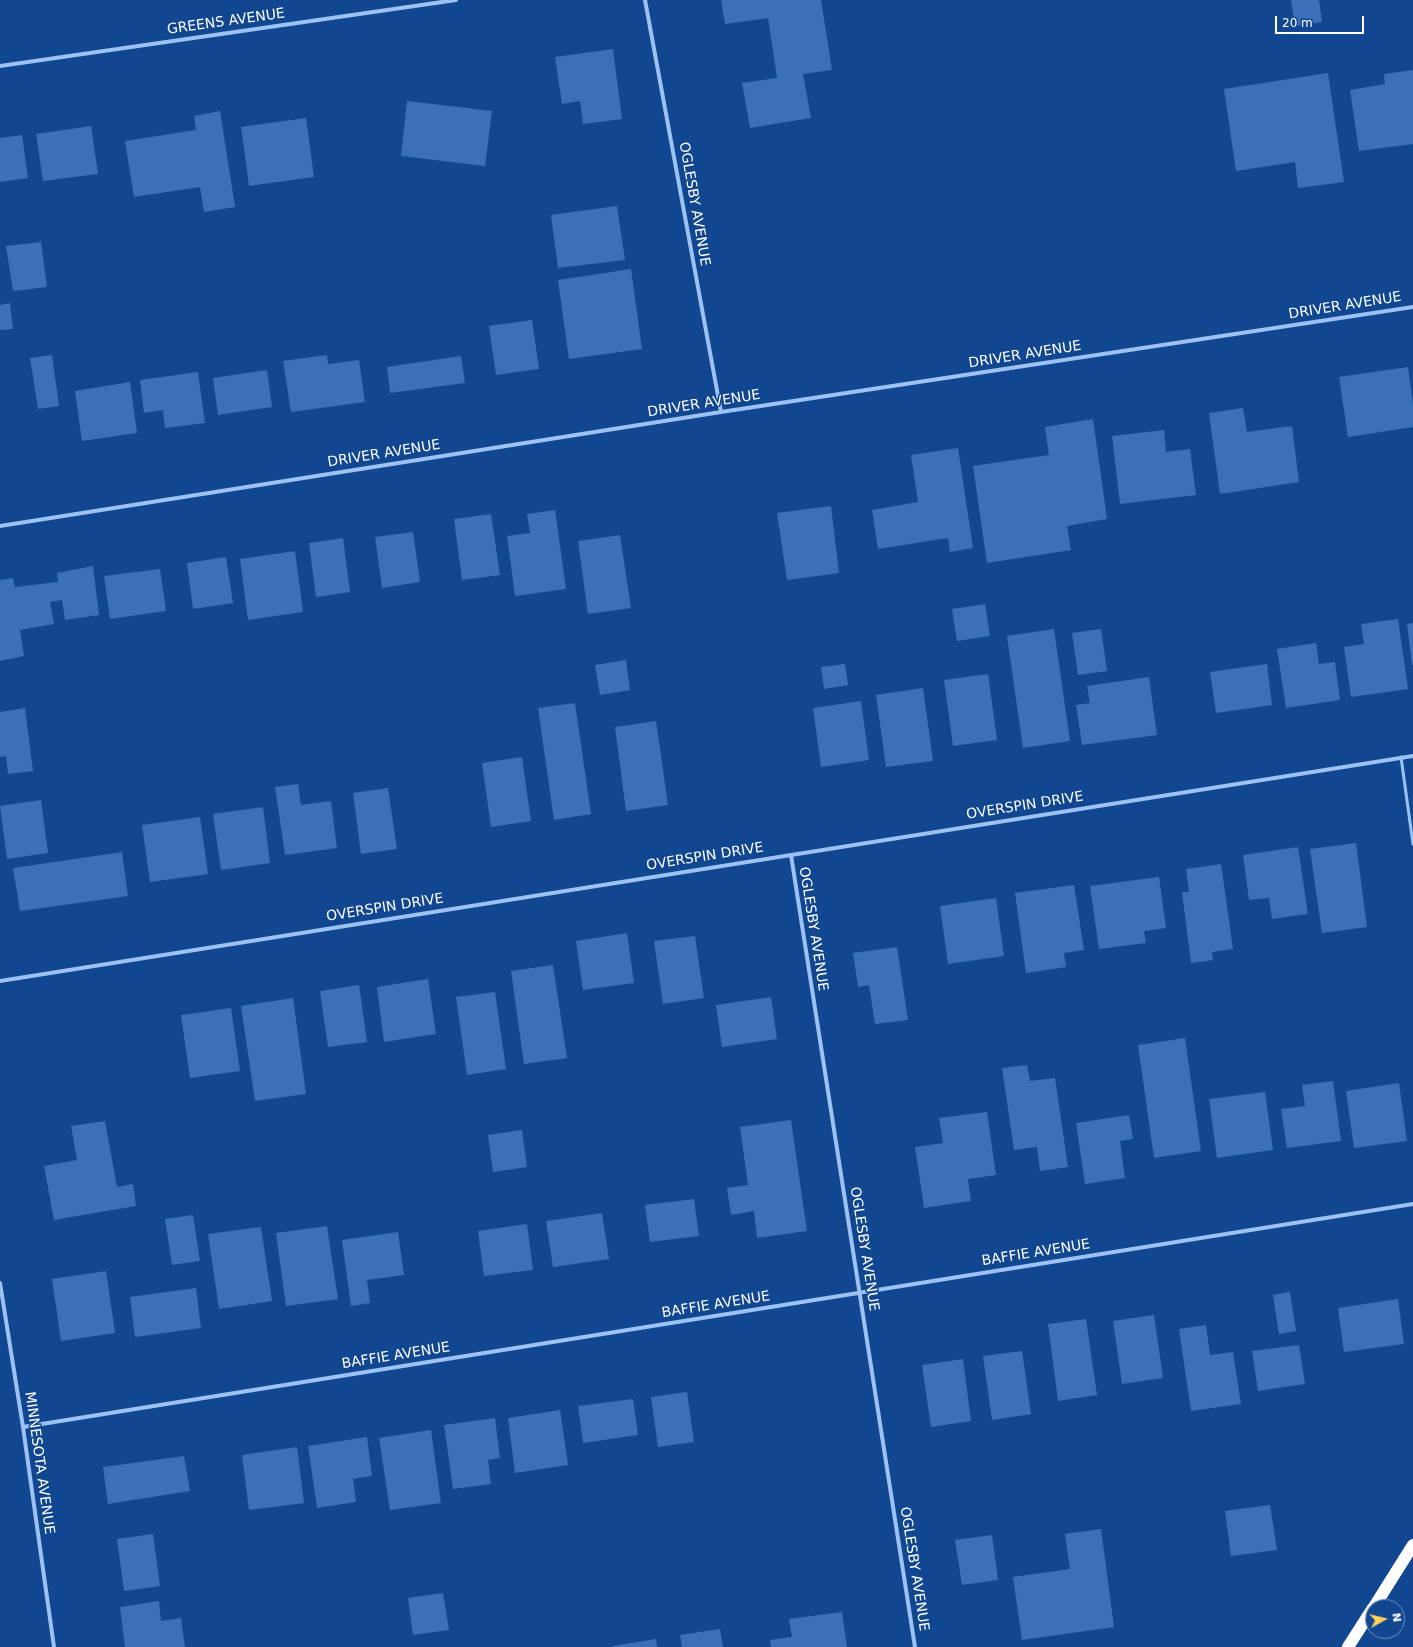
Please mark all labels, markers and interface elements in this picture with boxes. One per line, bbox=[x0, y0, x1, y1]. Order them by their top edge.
street label: GREENS AVENUE bbox=[166, 5, 286, 39]
scale bar bbox=[1277, 8, 1366, 34]
text: 20 m bbox=[1282, 16, 1313, 30]
street label: OGLESBY AVENUE bbox=[675, 141, 713, 267]
street label: DRIVER AVENUE bbox=[1287, 289, 1403, 323]
street label: DRIVER AVENUE bbox=[967, 338, 1083, 372]
street label: DRIVER AVENUE bbox=[646, 387, 762, 421]
street label: DRIVER AVENUE bbox=[326, 437, 442, 471]
street label: OVERSPIN DRIVE bbox=[965, 788, 1085, 824]
street label: OVERSPIN DRIVE bbox=[645, 839, 765, 875]
street label: OGLESBY AVENUE bbox=[795, 866, 831, 992]
street label: OVERSPIN DRIVE bbox=[325, 890, 445, 926]
street label: OGLESBY AVENUE bbox=[846, 1186, 882, 1312]
street label: BAFFIE AVENUE bbox=[981, 1236, 1091, 1270]
street label: BAFFIE AVENUE bbox=[661, 1288, 771, 1322]
street label: BAFFIE AVENUE bbox=[341, 1339, 451, 1373]
street label: MINNESOTA AVENUE bbox=[21, 1390, 57, 1536]
street label: OGLESBY AVENUE bbox=[896, 1506, 932, 1632]
north arrow bbox=[1365, 1599, 1405, 1639]
text: N bbox=[1389, 1612, 1403, 1623]

